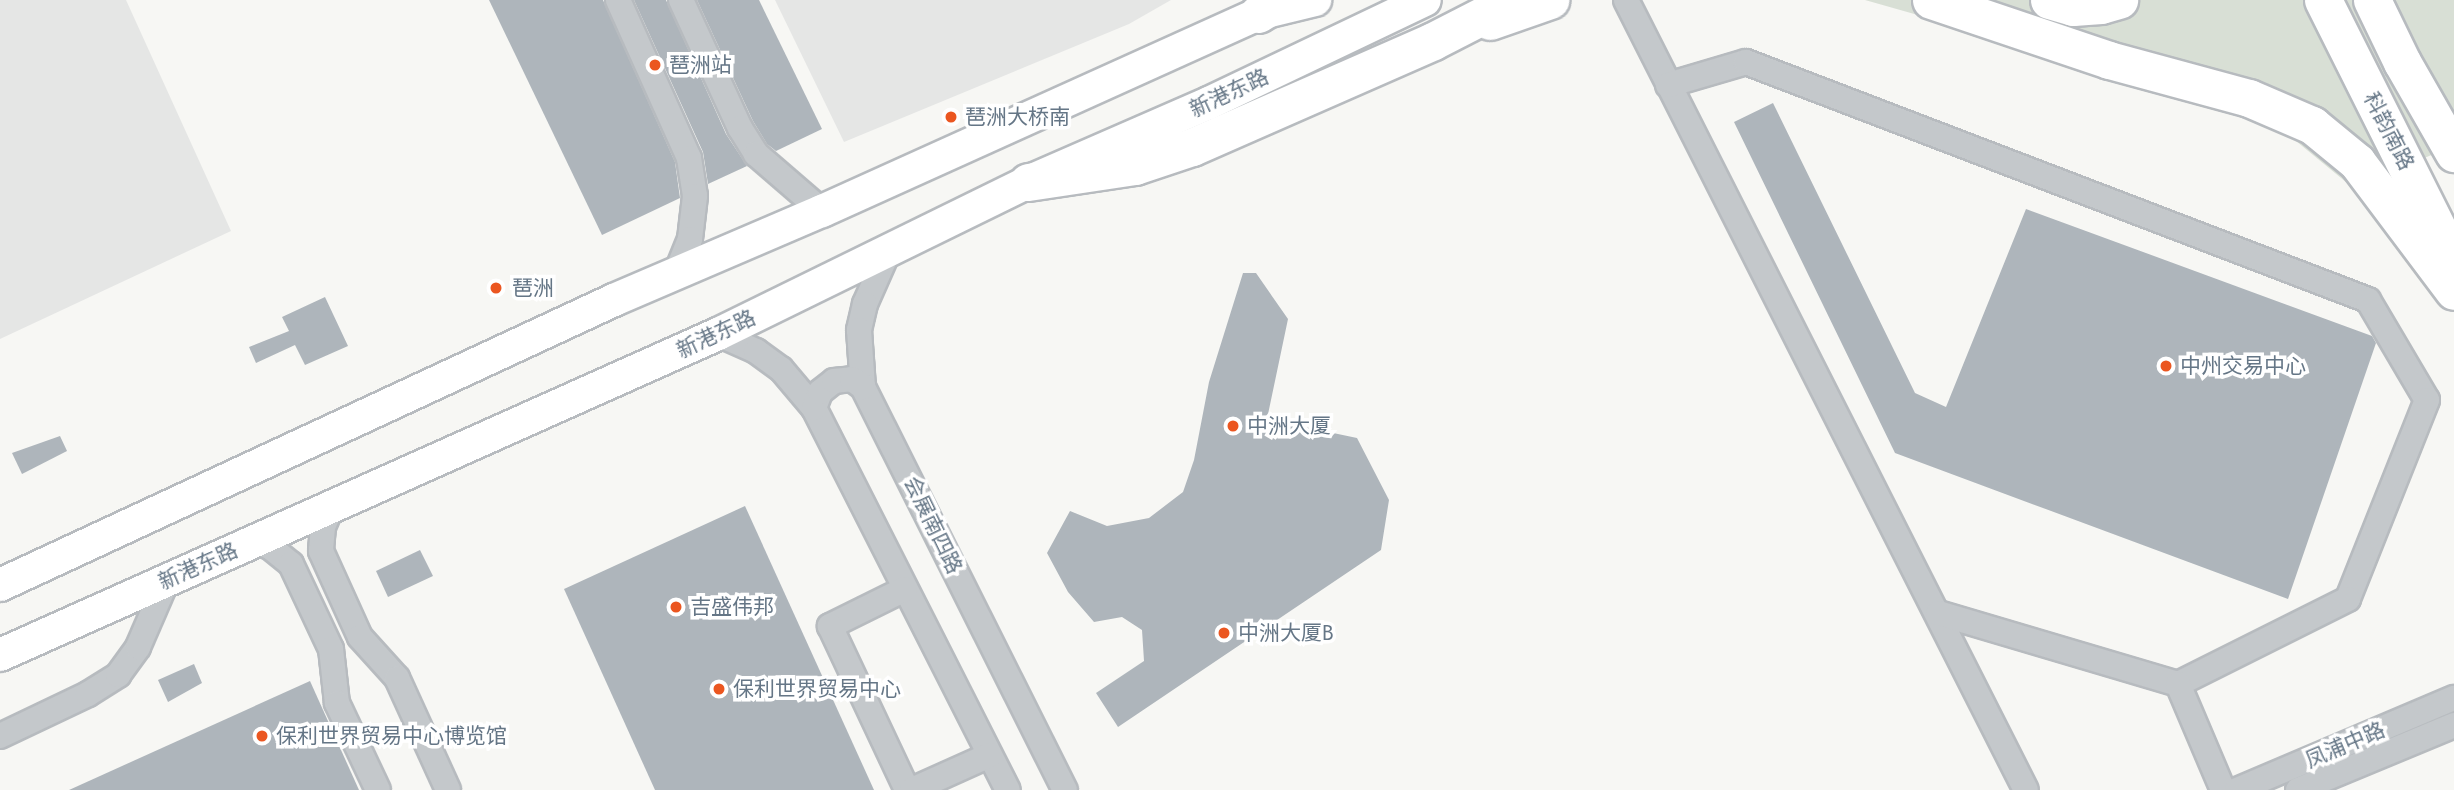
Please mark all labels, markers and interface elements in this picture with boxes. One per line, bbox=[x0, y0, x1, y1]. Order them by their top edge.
place label: 琶洲站 bbox=[669, 52, 732, 78]
marker: 琶洲站 bbox=[647, 57, 663, 73]
street label: 新港东路 bbox=[1186, 64, 1272, 122]
street label: 科韵南路 bbox=[2359, 88, 2419, 174]
place label: 琶洲大桥南 bbox=[965, 104, 1070, 130]
marker: 琶洲大桥南 bbox=[943, 109, 959, 125]
place label: 琶洲 bbox=[512, 275, 554, 301]
marker: 琶洲 bbox=[486, 278, 506, 298]
street label: 新港东路 bbox=[673, 305, 759, 363]
place label: 中州交易中心 bbox=[2180, 353, 2306, 379]
marker: 中州交易中心 bbox=[2158, 358, 2174, 374]
place label: 中洲大厦 bbox=[1247, 413, 1331, 439]
marker: 中洲大厦 bbox=[1225, 418, 1241, 434]
street label: 会展南四路 bbox=[899, 472, 967, 578]
street label: 新港东路 bbox=[155, 537, 241, 595]
place label: 吉盛伟邦 bbox=[690, 594, 774, 620]
marker: 吉盛伟邦 bbox=[668, 599, 684, 615]
place label: 中洲大厦B bbox=[1238, 620, 1334, 646]
marker: 中洲大厦B bbox=[1216, 625, 1232, 641]
place label: 保利世界贸易中心 bbox=[733, 676, 901, 702]
marker: 保利世界贸易中心 bbox=[711, 681, 727, 697]
street label: 凤浦中路 bbox=[2301, 717, 2389, 773]
place label: 保利世界贸易中心博览馆 bbox=[276, 723, 507, 749]
marker: 保利世界贸易中心博览馆 bbox=[254, 728, 270, 744]

